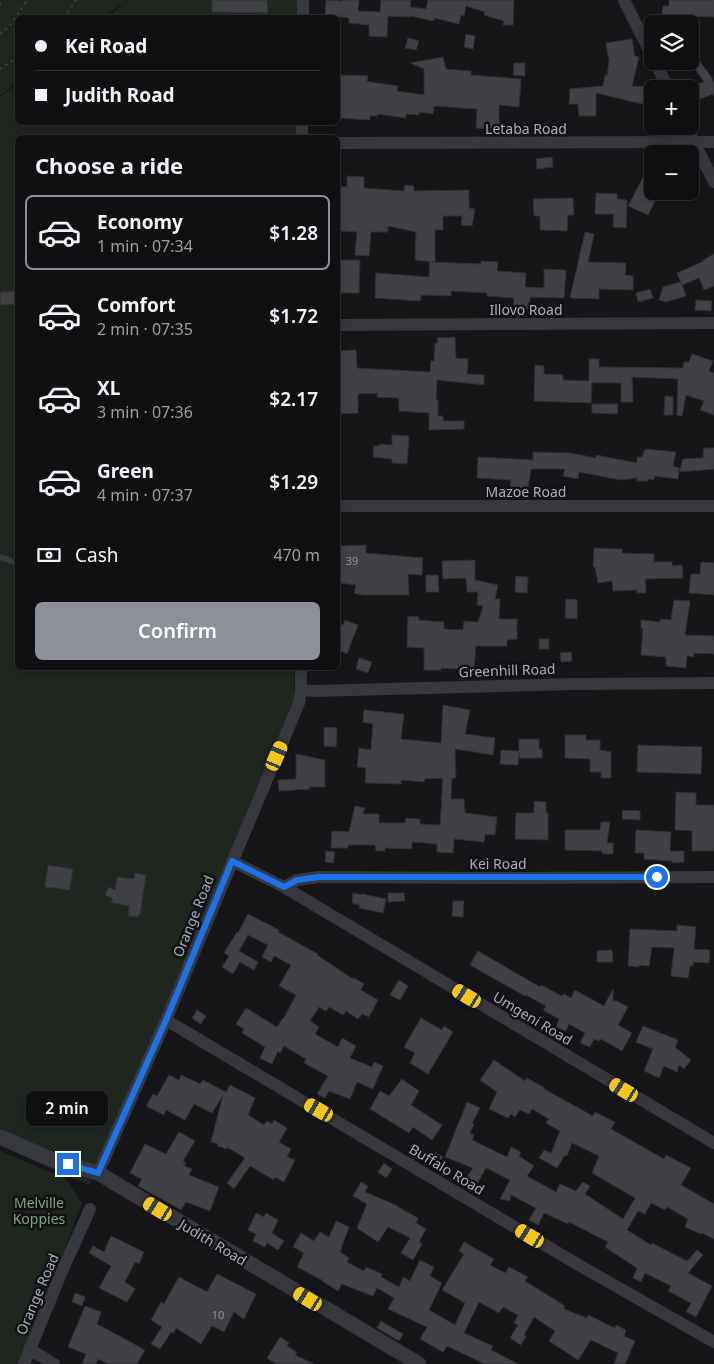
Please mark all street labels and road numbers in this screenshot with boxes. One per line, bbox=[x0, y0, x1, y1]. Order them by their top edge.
street label: Letaba Road bbox=[485, 119, 567, 138]
street label: Illovo Road bbox=[489, 300, 563, 319]
street label: Mazoe Road bbox=[486, 482, 566, 501]
street label: Greenhill Road bbox=[458, 659, 556, 681]
street label: Kei Road bbox=[469, 854, 527, 873]
street label: Orange Road bbox=[168, 872, 218, 960]
street label: Umgeni Road bbox=[490, 987, 576, 1049]
street label: Buffalo Road bbox=[406, 1139, 488, 1199]
street label: Judith Road bbox=[174, 1213, 250, 1270]
street label: Orange Road bbox=[11, 1250, 63, 1338]

